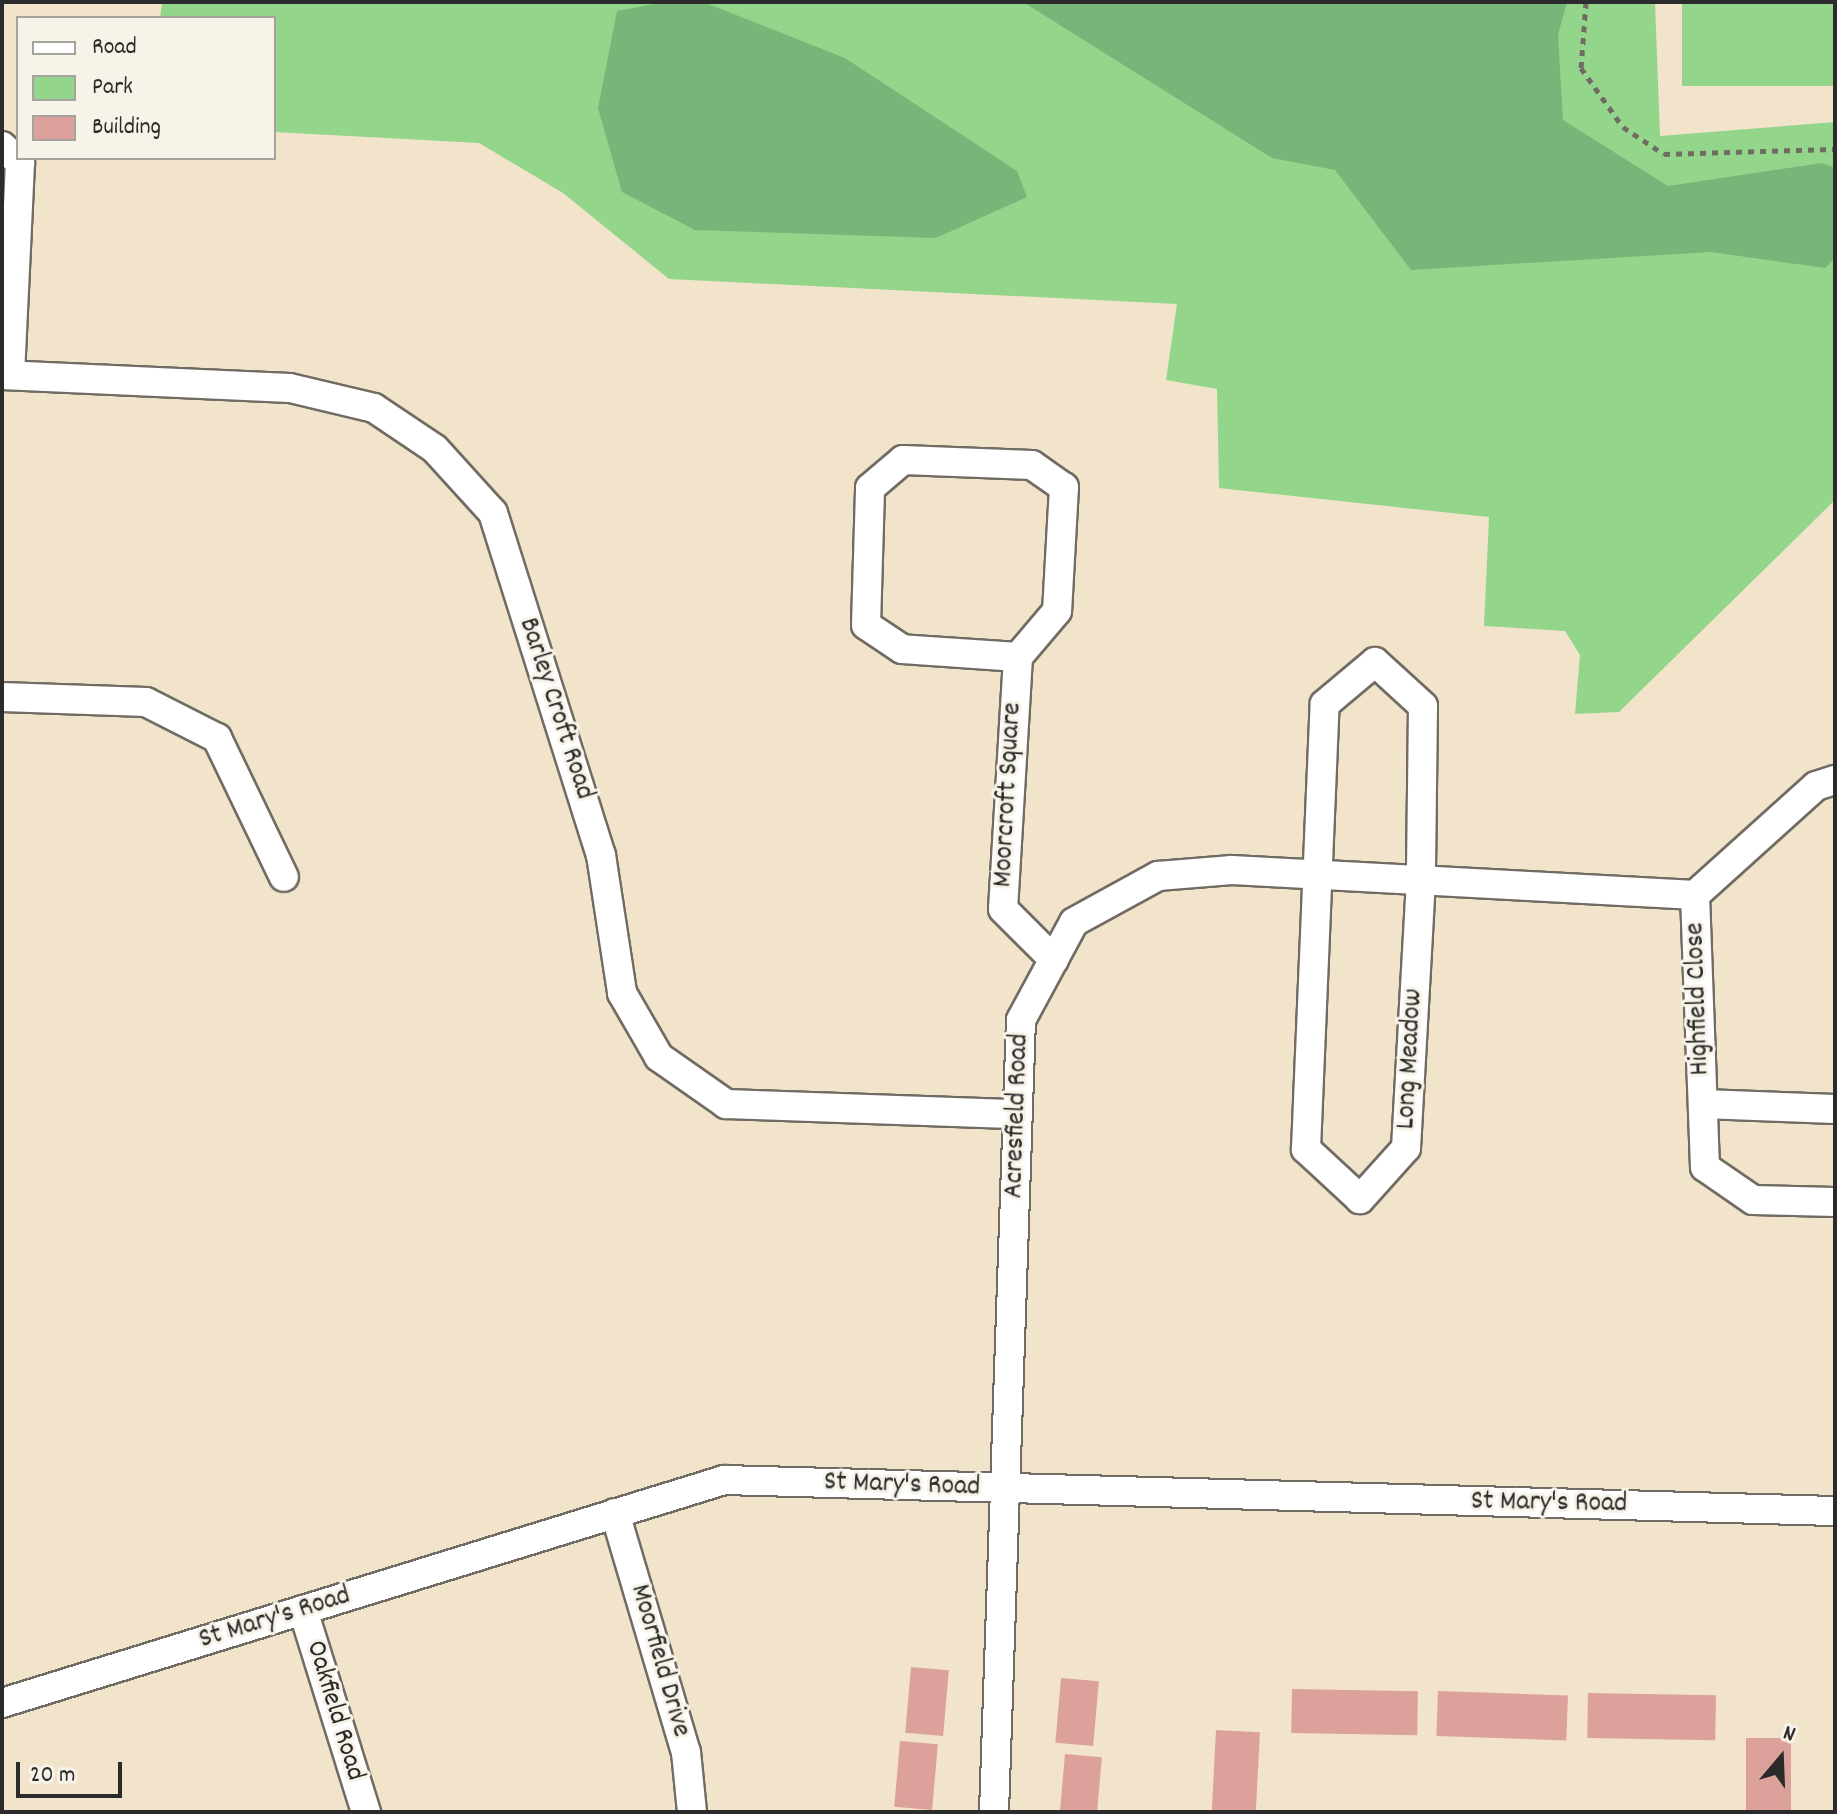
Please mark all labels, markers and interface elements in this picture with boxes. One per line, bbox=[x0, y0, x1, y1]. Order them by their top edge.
legend bbox=[16, 16, 276, 160]
text: Road bbox=[92, 31, 137, 65]
text: Park bbox=[92, 71, 133, 105]
text: Building bbox=[92, 111, 161, 145]
street label: Barley Croft Road bbox=[510, 614, 600, 804]
street label: Moorcroft Square bbox=[987, 702, 1031, 888]
street label: Highfield Close bbox=[1680, 922, 1718, 1076]
street label: Long Meadow bbox=[1391, 988, 1431, 1130]
street label: Acresfield Road bbox=[998, 1033, 1038, 1199]
street label: St Mary's Road bbox=[823, 1466, 981, 1506]
street label: St Mary's Road bbox=[1471, 1486, 1627, 1522]
street label: St Mary's Road bbox=[195, 1580, 355, 1658]
street label: Moorfield Drive bbox=[621, 1581, 697, 1741]
street label: Oakfield Road bbox=[297, 1637, 371, 1785]
north arrow bbox=[1741, 1718, 1821, 1798]
text: N bbox=[1779, 1718, 1799, 1751]
scale bar bbox=[20, 1746, 126, 1796]
text: 20 m bbox=[30, 1759, 76, 1793]

